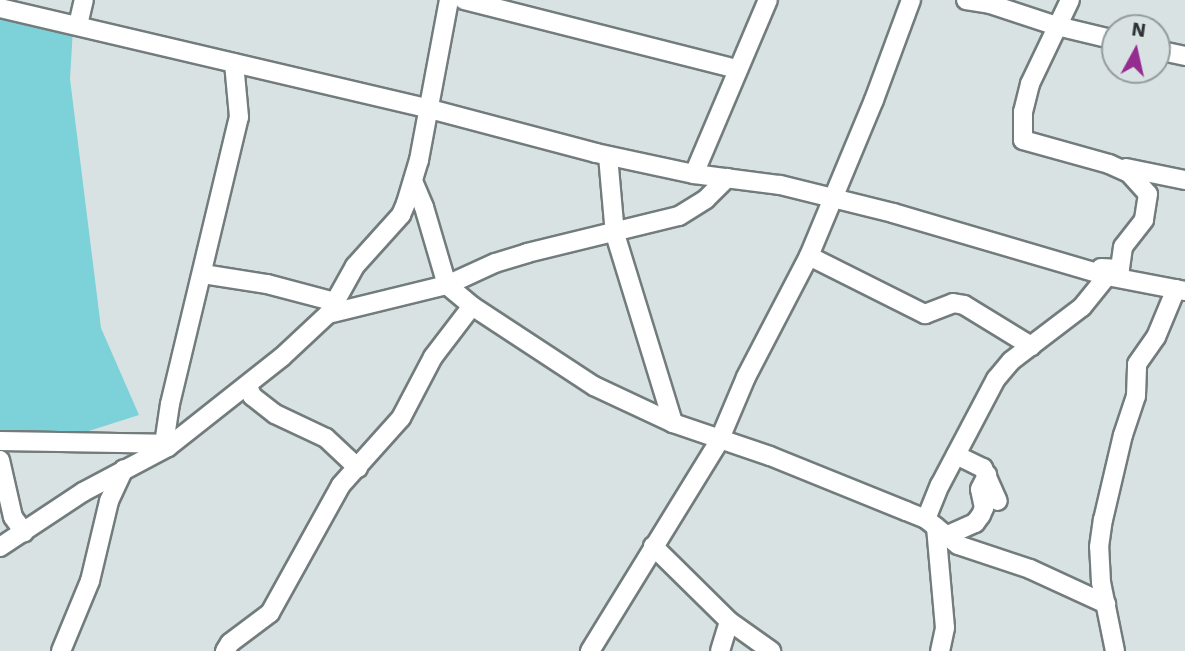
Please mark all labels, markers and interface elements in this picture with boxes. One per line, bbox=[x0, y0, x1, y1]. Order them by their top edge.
north arrow bbox=[1101, 14, 1171, 84]
text: N bbox=[1130, 17, 1147, 42]

